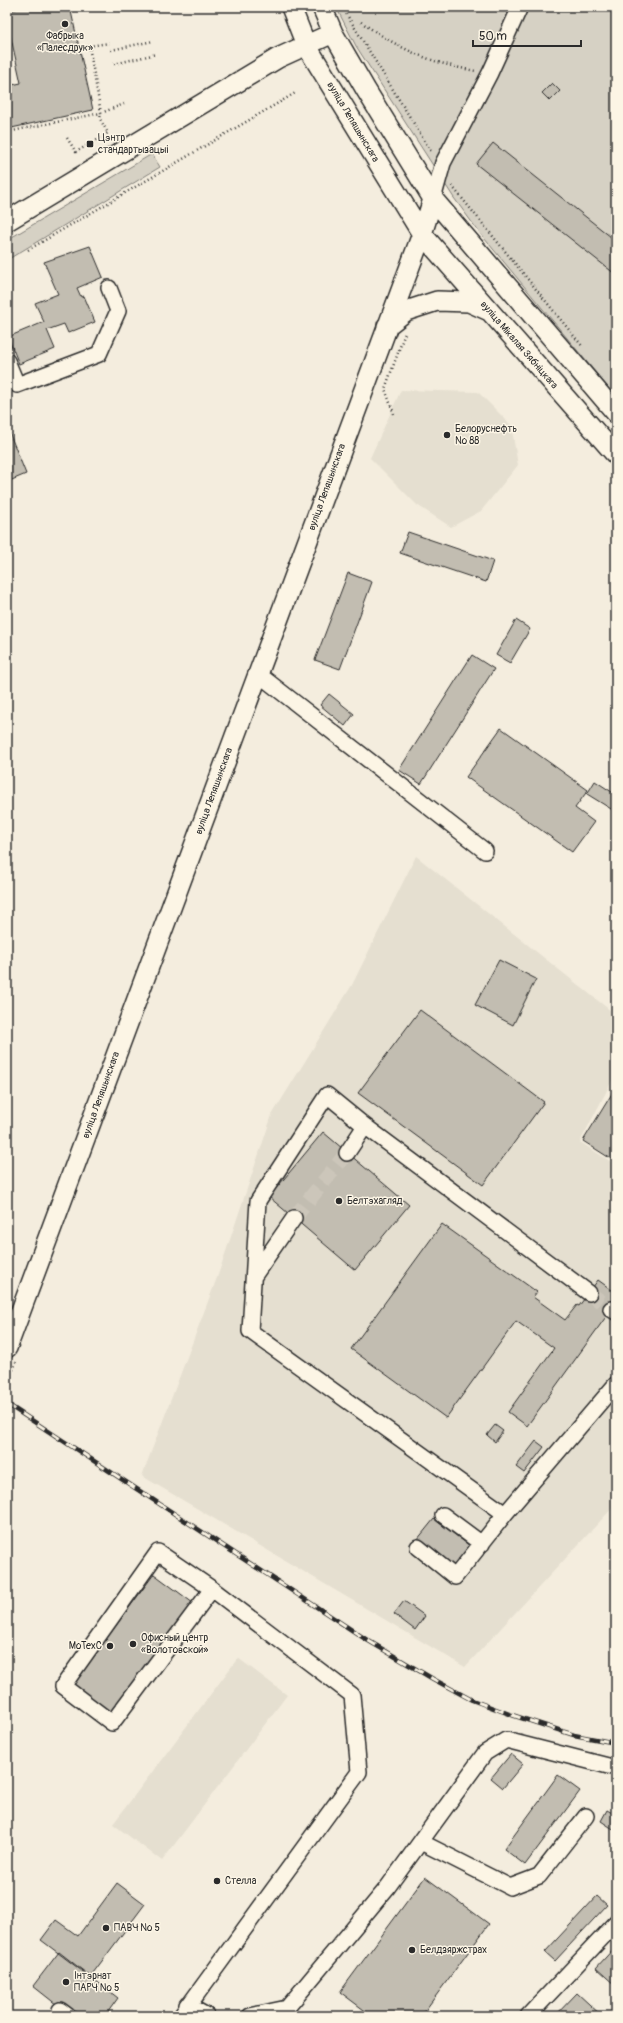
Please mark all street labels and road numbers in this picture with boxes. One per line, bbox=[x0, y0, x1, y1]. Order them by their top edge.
street label: вуліца Лепяшынскага bbox=[324, 80, 382, 165]
street label: вуліца Мікалая Зябніцкага bbox=[478, 299, 561, 392]
street label: вуліца Лепяшынскага bbox=[306, 442, 348, 532]
street label: вуліца Лепяшынскага bbox=[193, 746, 235, 836]
street label: вуліца Лепяшынскага bbox=[80, 1050, 122, 1140]

